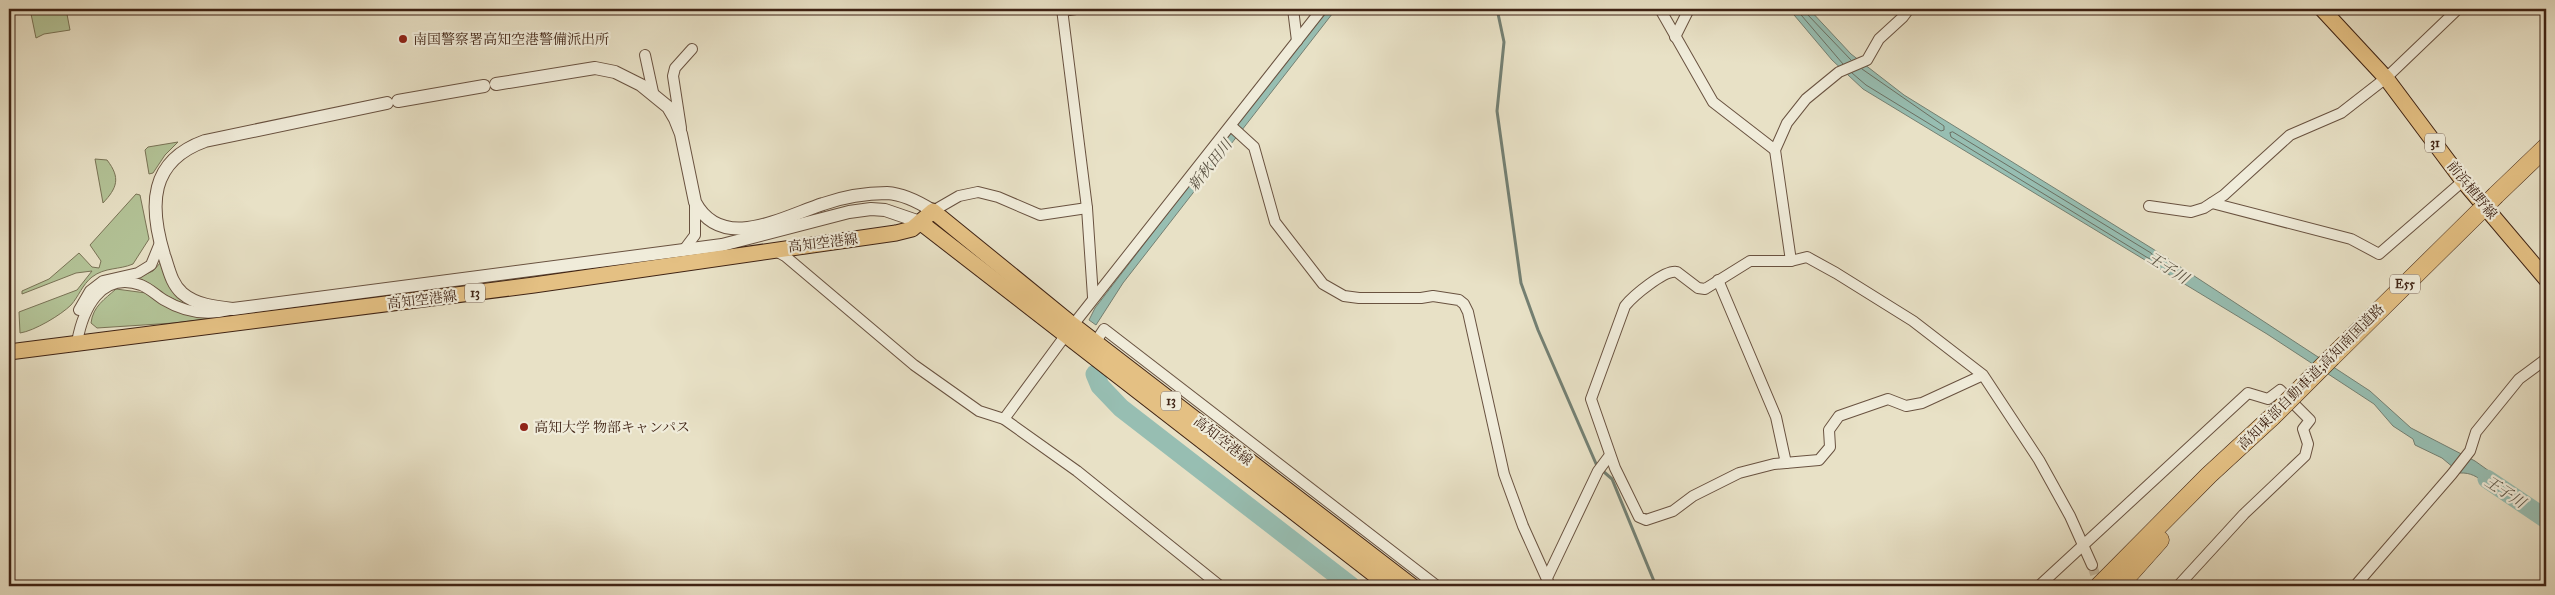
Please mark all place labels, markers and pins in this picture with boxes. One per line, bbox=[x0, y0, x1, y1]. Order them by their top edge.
place label: 南国警察署高知空港警備派出所 bbox=[413, 31, 609, 48]
marker: 南国警察署高知空港警備派出所 bbox=[397, 33, 409, 45]
place label: 高知大学 物部キャンパス bbox=[534, 419, 690, 436]
marker: 高知大学 物部キャンパス bbox=[518, 421, 530, 433]

